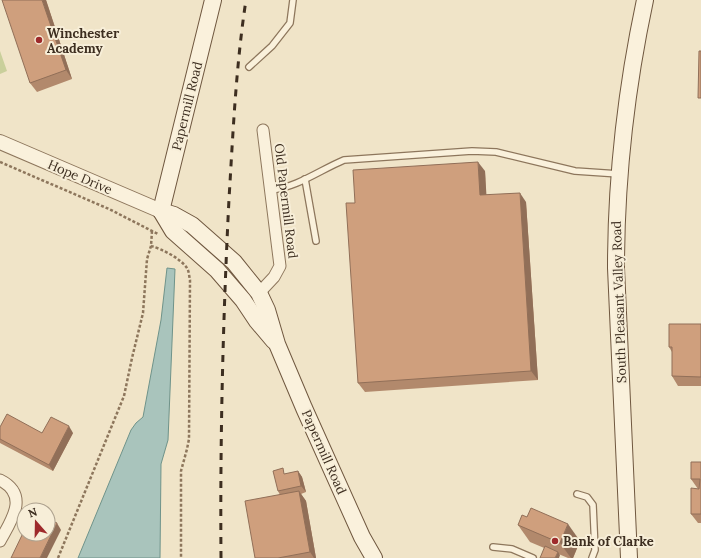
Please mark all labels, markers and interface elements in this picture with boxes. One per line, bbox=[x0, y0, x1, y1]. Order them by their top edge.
place label: Winchester Academy bbox=[47, 25, 120, 57]
marker: Winchester Academy bbox=[34, 35, 44, 45]
street label: Papermill Road bbox=[168, 60, 206, 152]
street label: Old Papermill Road bbox=[270, 142, 302, 260]
street label: Hope Drive bbox=[45, 156, 115, 198]
street label: South Pleasant Valley Road bbox=[608, 220, 630, 383]
street label: Papermill Road bbox=[298, 407, 350, 497]
north arrow bbox=[16, 502, 56, 542]
text: N bbox=[26, 504, 39, 521]
place label: Bank of Clarke bbox=[563, 533, 654, 550]
marker: Bank of Clarke bbox=[550, 536, 560, 546]

